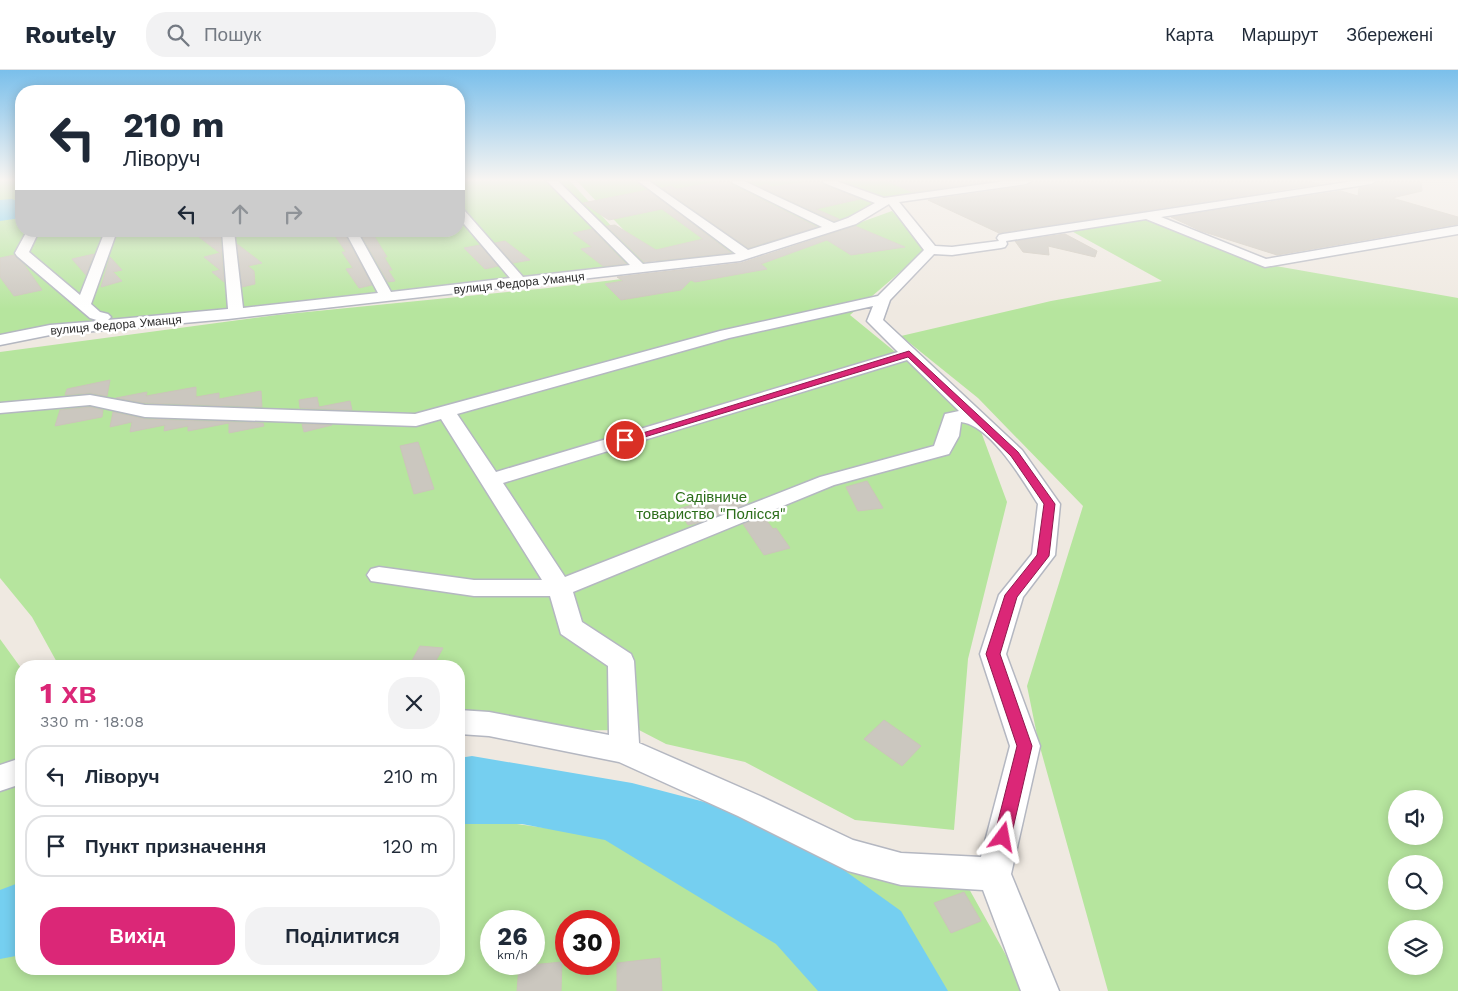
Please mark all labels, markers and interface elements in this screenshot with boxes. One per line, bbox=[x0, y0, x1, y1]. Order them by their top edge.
search box bbox=[146, 12, 496, 57]
text: Routely bbox=[25, 21, 116, 49]
icon: search bbox=[164, 21, 192, 49]
text: Пошук bbox=[204, 23, 261, 46]
text: Карта bbox=[1165, 24, 1213, 45]
text: Маршрут bbox=[1241, 24, 1318, 45]
text: Збережені bbox=[1346, 24, 1433, 45]
text: 210 m bbox=[123, 104, 224, 146]
icon: left bbox=[40, 105, 105, 170]
text: Ліворуч bbox=[123, 146, 200, 171]
icon: left bbox=[173, 200, 201, 228]
icon: ahead bbox=[226, 200, 254, 228]
icon: right bbox=[279, 200, 307, 228]
street label: вулиця Федора Уманця bbox=[453, 269, 585, 297]
street label: вулиця Федора Уманця bbox=[50, 312, 182, 338]
pin bbox=[604, 419, 646, 461]
icon: arrive bbox=[611, 426, 639, 454]
park label: Садівниче товариство "Полісся" bbox=[636, 488, 786, 523]
text: 1 хв bbox=[40, 675, 97, 710]
button: close bbox=[388, 677, 440, 729]
text: 330 m · 18:08 bbox=[40, 712, 144, 731]
icon: left bbox=[42, 762, 70, 790]
text: Ліворуч bbox=[85, 765, 160, 788]
text: 210 m bbox=[383, 765, 438, 788]
map controls bbox=[1388, 790, 1443, 975]
button: sound bbox=[1388, 790, 1443, 845]
position arrow bbox=[976, 810, 1028, 862]
icon: arrive bbox=[42, 832, 70, 860]
text: Пункт призначення bbox=[85, 835, 266, 858]
text: 120 m bbox=[383, 835, 438, 858]
button: search bbox=[1388, 855, 1443, 910]
button: Вихід bbox=[40, 907, 235, 965]
button: Поділитися bbox=[245, 907, 440, 965]
speed limit sign: 30 bbox=[555, 910, 620, 975]
button: layers bbox=[1388, 920, 1443, 975]
text: 26 bbox=[497, 922, 528, 951]
text: km/h bbox=[497, 948, 528, 962]

